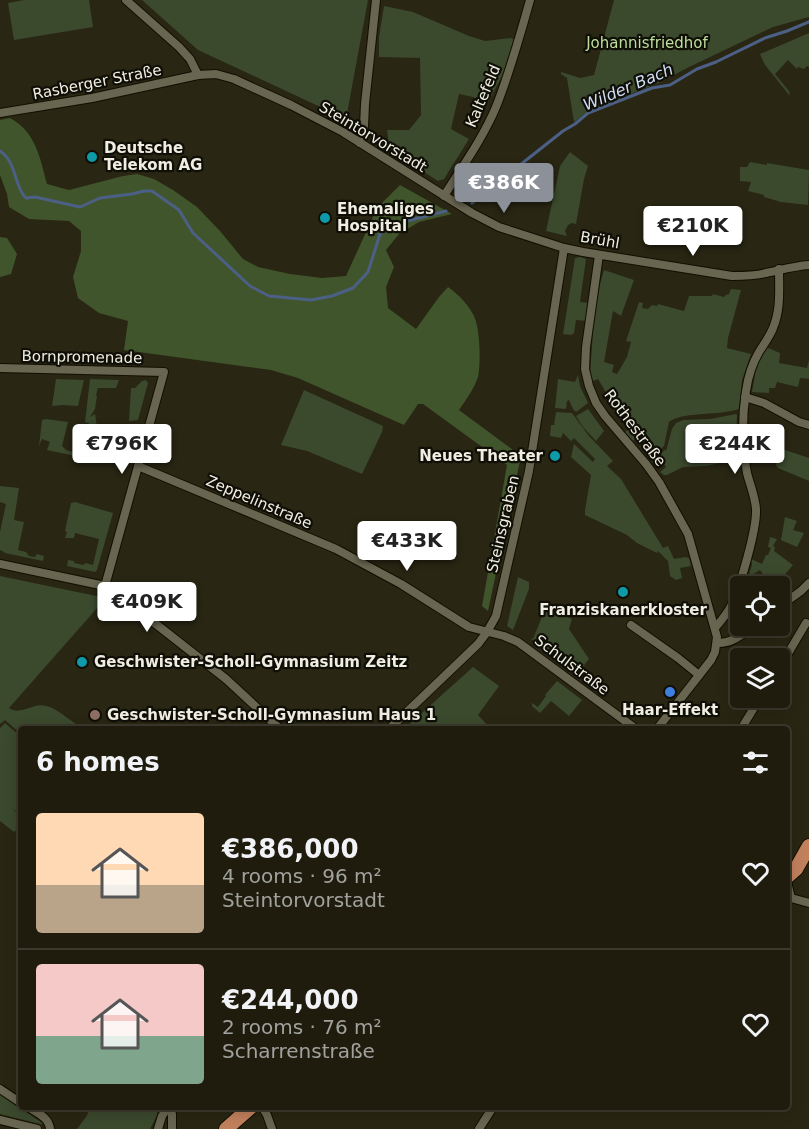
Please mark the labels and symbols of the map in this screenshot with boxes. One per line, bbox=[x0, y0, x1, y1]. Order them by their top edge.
park label: Johannisfriedhof bbox=[585, 34, 709, 52]
water label: Wilder Bach bbox=[580, 59, 676, 115]
street label: Rasberger Straße bbox=[31, 61, 163, 103]
street label: Kaltefeld bbox=[462, 62, 504, 130]
street label: Steintorvorstadt bbox=[316, 98, 430, 176]
place label: Deutsche Telekom AG bbox=[104, 139, 202, 174]
marker: Deutsche Telekom AG bbox=[85, 150, 99, 164]
pin: €386K bbox=[462, 163, 546, 214]
place label: Ehemaliges Hospital bbox=[337, 200, 434, 235]
pin: €210K bbox=[651, 206, 735, 257]
marker: Ehemaliges Hospital bbox=[318, 211, 332, 225]
street label: Brühl bbox=[579, 228, 621, 252]
street label: Bornpromenade bbox=[22, 347, 142, 367]
street label: Rothestraße bbox=[600, 386, 670, 470]
pin: €796K bbox=[80, 424, 164, 475]
pin: €244K bbox=[693, 424, 777, 475]
place label: Neues Theater bbox=[419, 447, 544, 465]
marker: Neues Theater bbox=[548, 449, 562, 463]
street label: Zeppelinstraße bbox=[203, 472, 315, 532]
street label: Steinsgraben bbox=[483, 474, 523, 574]
pin: €433K bbox=[365, 521, 449, 572]
pin: €409K bbox=[105, 582, 189, 633]
marker: Franziskanerkloster bbox=[616, 585, 630, 599]
place label: Franziskanerkloster bbox=[539, 601, 707, 619]
street label: Schulstraße bbox=[531, 631, 613, 699]
place label: Geschwister-Scholl-Gymnasium Zeitz bbox=[94, 653, 408, 671]
marker: Geschwister-Scholl-Gymnasium Zeitz bbox=[75, 655, 89, 669]
marker: Haar-Effekt bbox=[663, 685, 677, 699]
place label: Haar-Effekt bbox=[622, 701, 718, 719]
place label: Geschwister-Scholl-Gymnasium Haus 1 bbox=[107, 706, 436, 724]
marker: Geschwister-Scholl-Gymnasium Haus 1 bbox=[88, 708, 102, 722]

